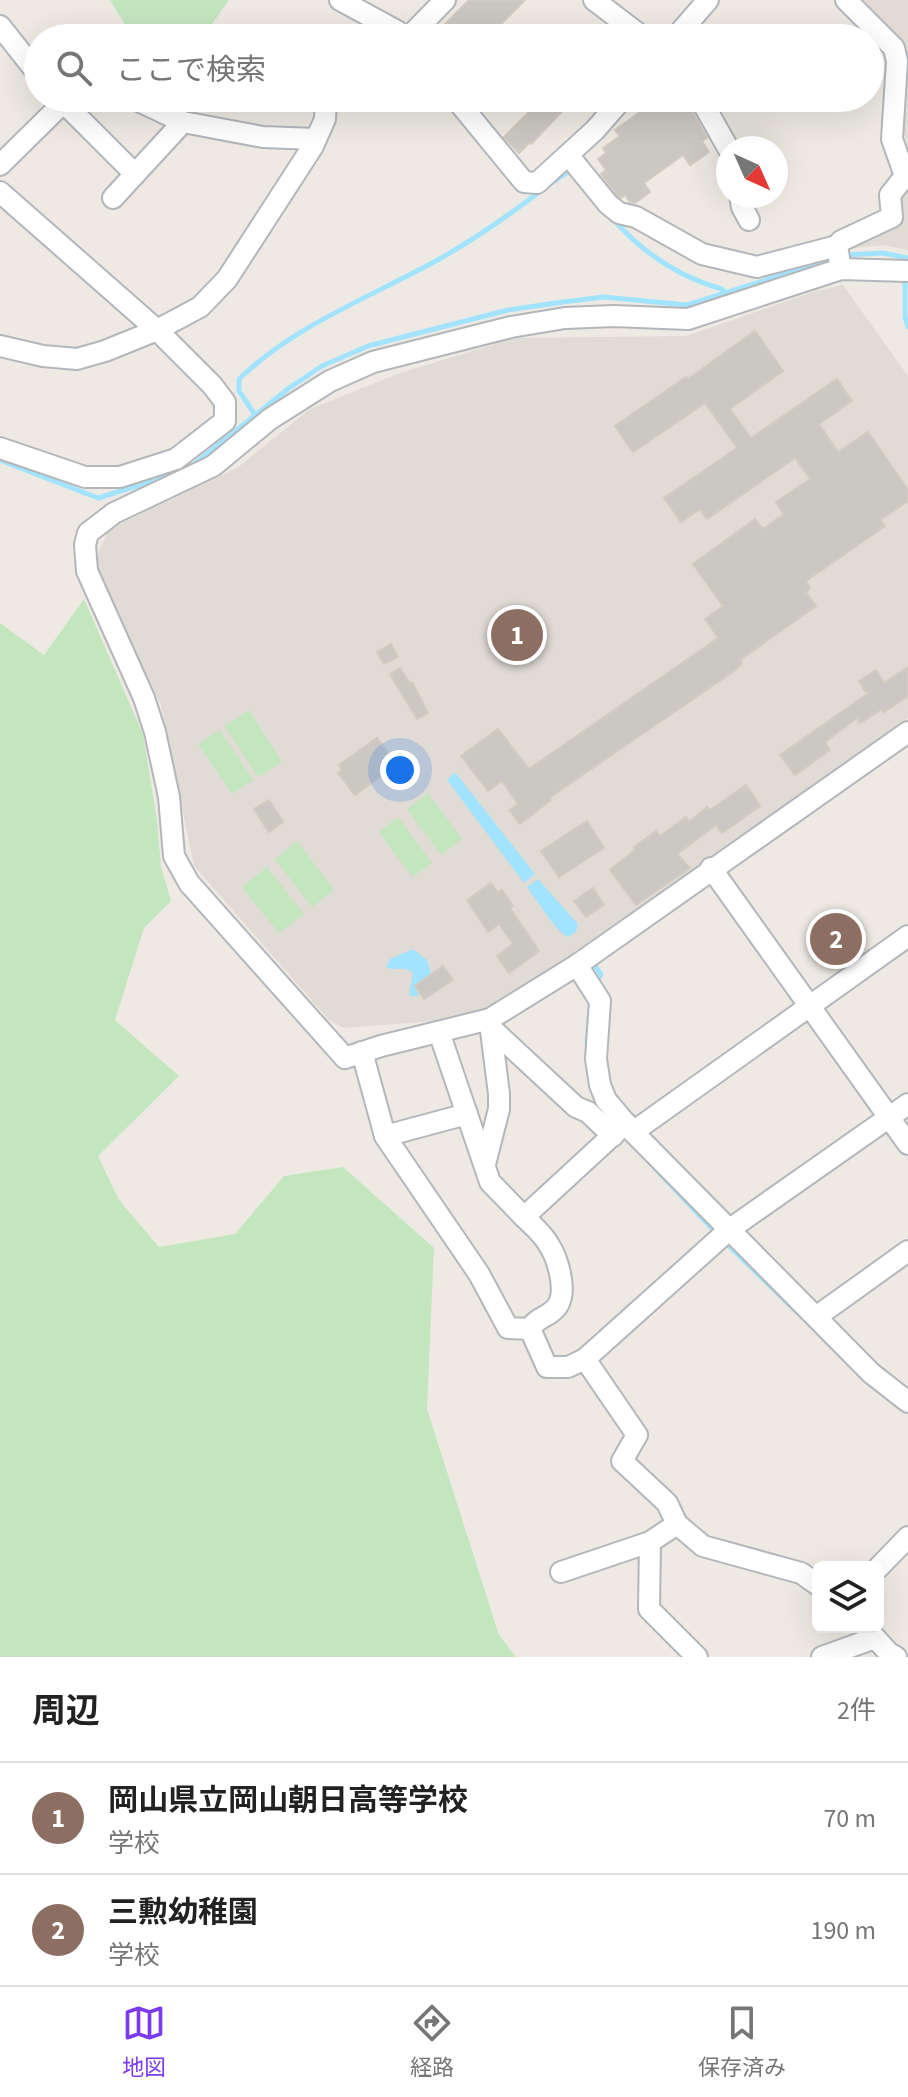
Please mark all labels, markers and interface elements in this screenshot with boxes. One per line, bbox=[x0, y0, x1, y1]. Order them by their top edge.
search box bbox=[24, 24, 884, 112]
icon: search bbox=[52, 46, 96, 90]
text: ここで検索 bbox=[116, 49, 266, 92]
north arrow bbox=[716, 136, 788, 208]
pin: 1 bbox=[491, 605, 543, 665]
your location bbox=[380, 750, 420, 790]
pin: 2 bbox=[810, 909, 862, 969]
map controls bbox=[812, 1561, 884, 1633]
button: layers bbox=[812, 1561, 884, 1633]
text: 周辺 bbox=[32, 1687, 100, 1736]
text: 2件 bbox=[837, 1692, 876, 1729]
text: 岡山県立岡山朝日高等学校 bbox=[108, 1779, 468, 1822]
text: 1 bbox=[51, 1800, 65, 1837]
text: 70 m bbox=[823, 1800, 876, 1837]
text: 学校 bbox=[108, 1825, 160, 1862]
text: 三勲幼稚園 bbox=[108, 1891, 258, 1934]
text: 2 bbox=[51, 1912, 65, 1949]
text: 190 m bbox=[810, 1912, 876, 1949]
text: 学校 bbox=[108, 1937, 160, 1974]
tab: 地図 bbox=[122, 2001, 166, 2084]
tab: 経路 bbox=[410, 2001, 454, 2084]
tab: 保存済み bbox=[698, 2001, 786, 2084]

